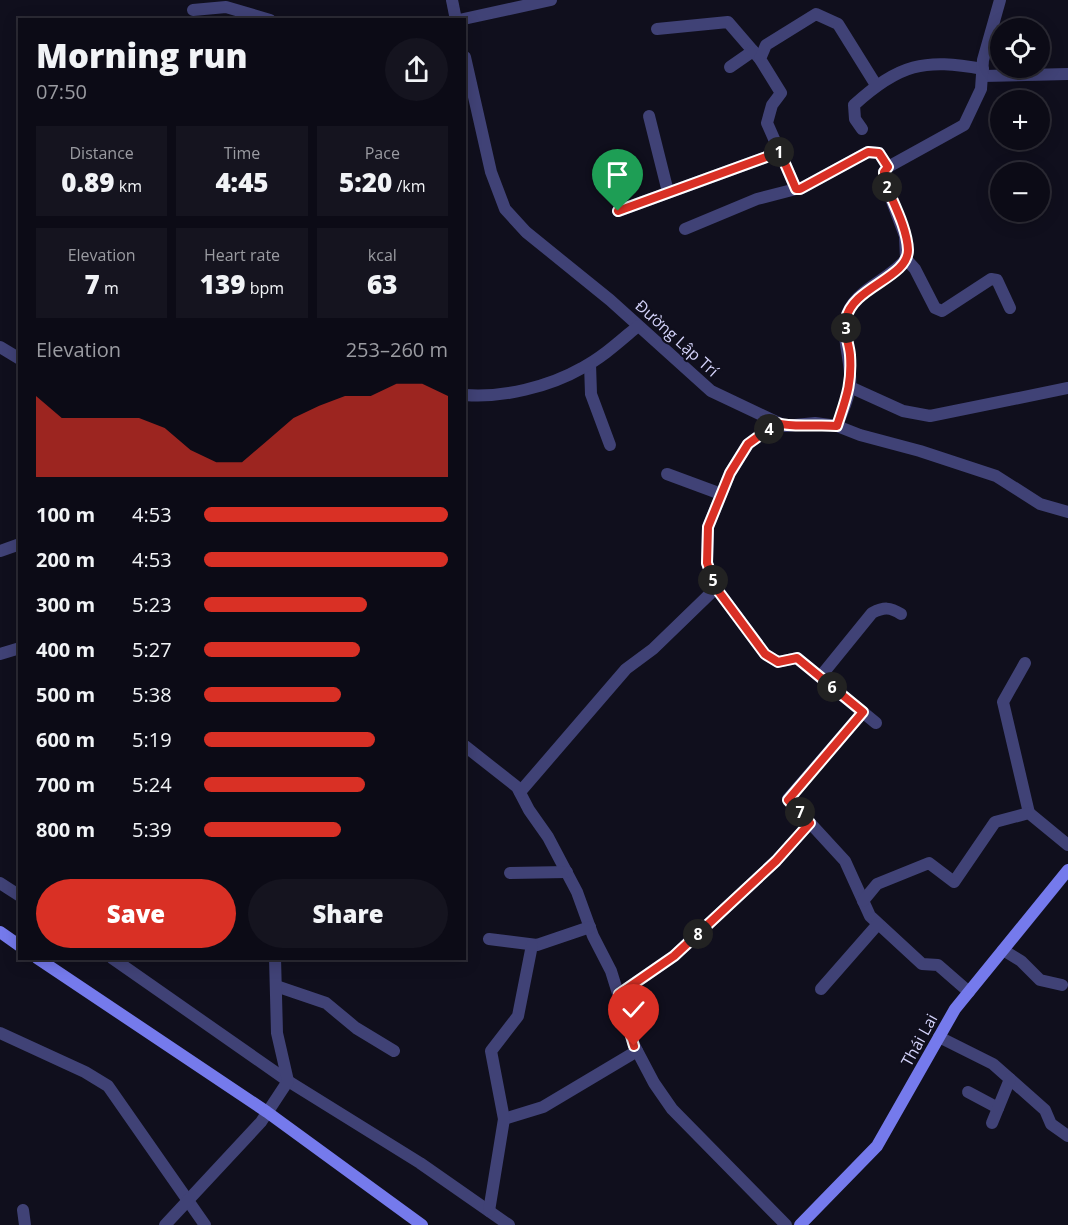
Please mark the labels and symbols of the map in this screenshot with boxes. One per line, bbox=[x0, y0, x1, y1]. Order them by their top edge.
pin: 1 bbox=[764, 137, 794, 167]
pin bbox=[592, 149, 643, 211]
pin: 2 bbox=[872, 172, 902, 202]
street label: Đường Lập Trí bbox=[631, 295, 724, 382]
pin: 3 bbox=[831, 313, 861, 343]
pin: 4 bbox=[754, 414, 784, 444]
pin: 5 bbox=[698, 565, 728, 595]
pin: 6 bbox=[817, 672, 847, 702]
pin: 7 bbox=[785, 797, 815, 827]
pin: 8 bbox=[683, 919, 713, 949]
pin bbox=[608, 984, 659, 1046]
street label: Thái Lai bbox=[896, 1010, 942, 1070]

